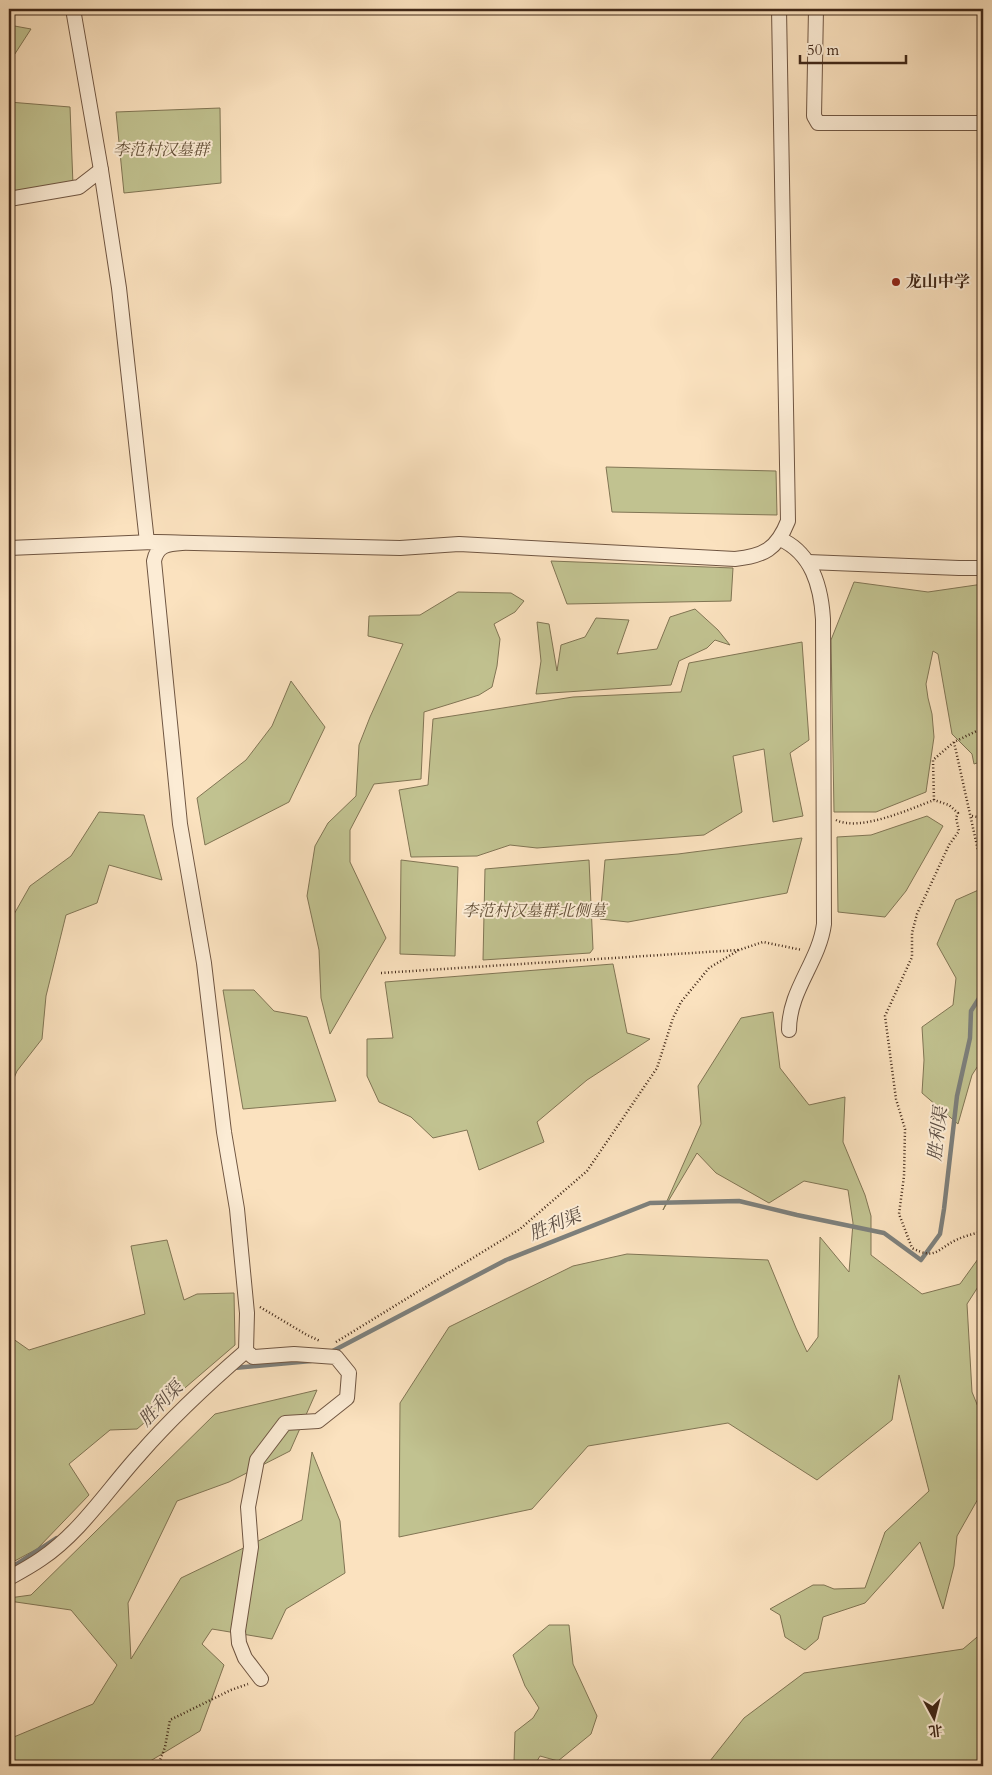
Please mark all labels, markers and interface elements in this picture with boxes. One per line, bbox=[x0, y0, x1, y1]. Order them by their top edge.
scale bar bbox=[800, 32, 906, 64]
text: 50 m bbox=[807, 40, 839, 60]
park label: 李范村汉墓群 bbox=[113, 139, 211, 161]
place label: 龙山中学 bbox=[906, 271, 970, 293]
marker: 龙山中学 bbox=[890, 276, 902, 288]
park label: 李范村汉墓群北侧墓 bbox=[462, 900, 609, 922]
water label: 胜利渠 bbox=[922, 1103, 954, 1162]
water label: 胜利渠 bbox=[525, 1202, 587, 1247]
water label: 胜利渠 bbox=[133, 1374, 191, 1432]
north arrow bbox=[910, 1692, 960, 1742]
text: 北 bbox=[927, 1720, 944, 1741]

